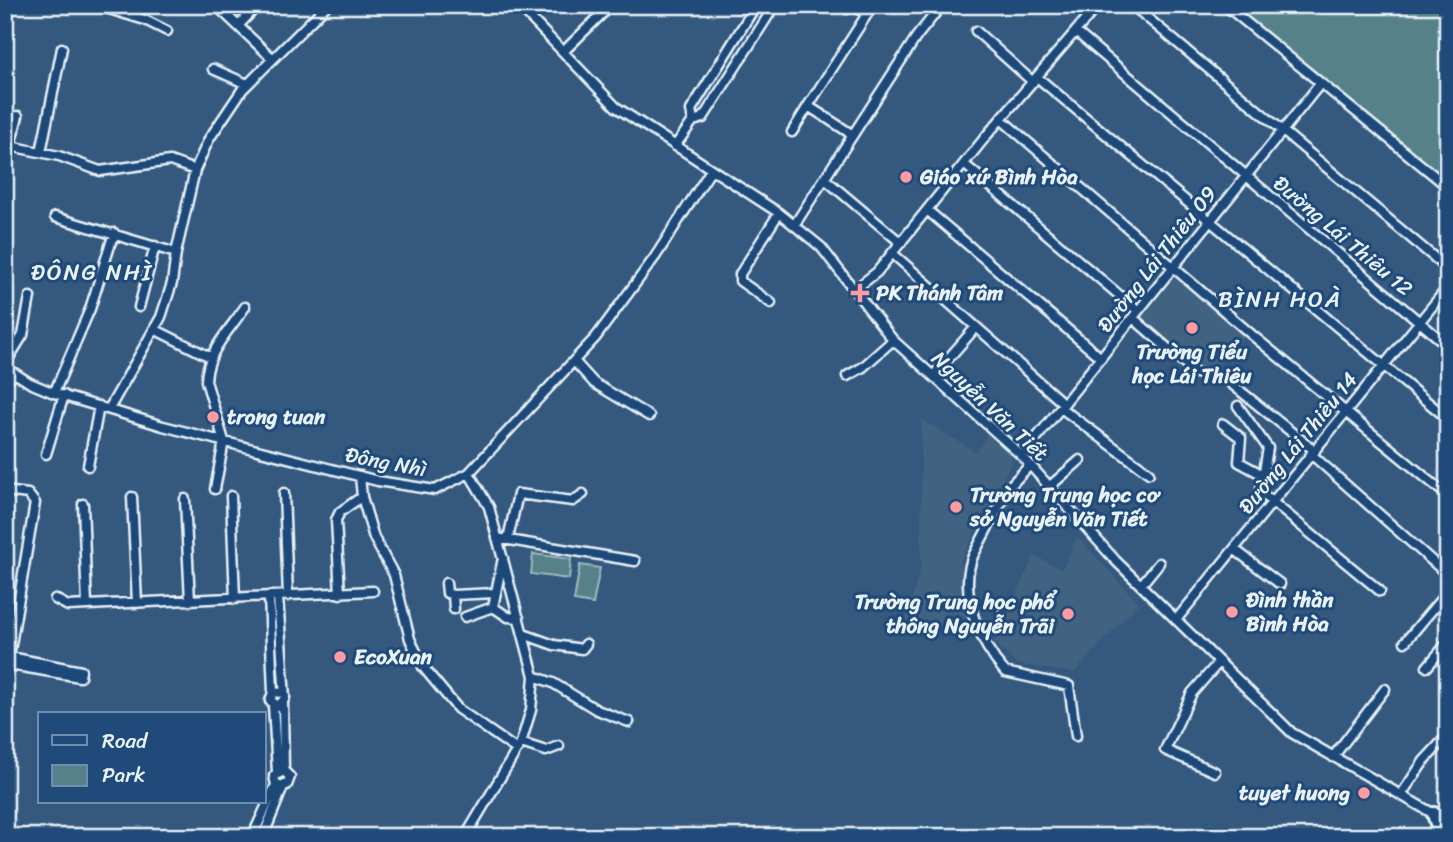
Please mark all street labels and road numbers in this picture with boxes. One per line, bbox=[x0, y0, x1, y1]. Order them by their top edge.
street label: Đường Lái Thiêu 12 bbox=[1264, 166, 1422, 306]
street label: Đường Lái Thiêu 09 bbox=[1087, 177, 1227, 341]
street label: Nguyễn Văn Tiết bbox=[922, 341, 1058, 471]
street label: Đường Lái Thiêu 14 bbox=[1228, 363, 1368, 523]
street label: Đông Nhì bbox=[342, 436, 430, 489]

